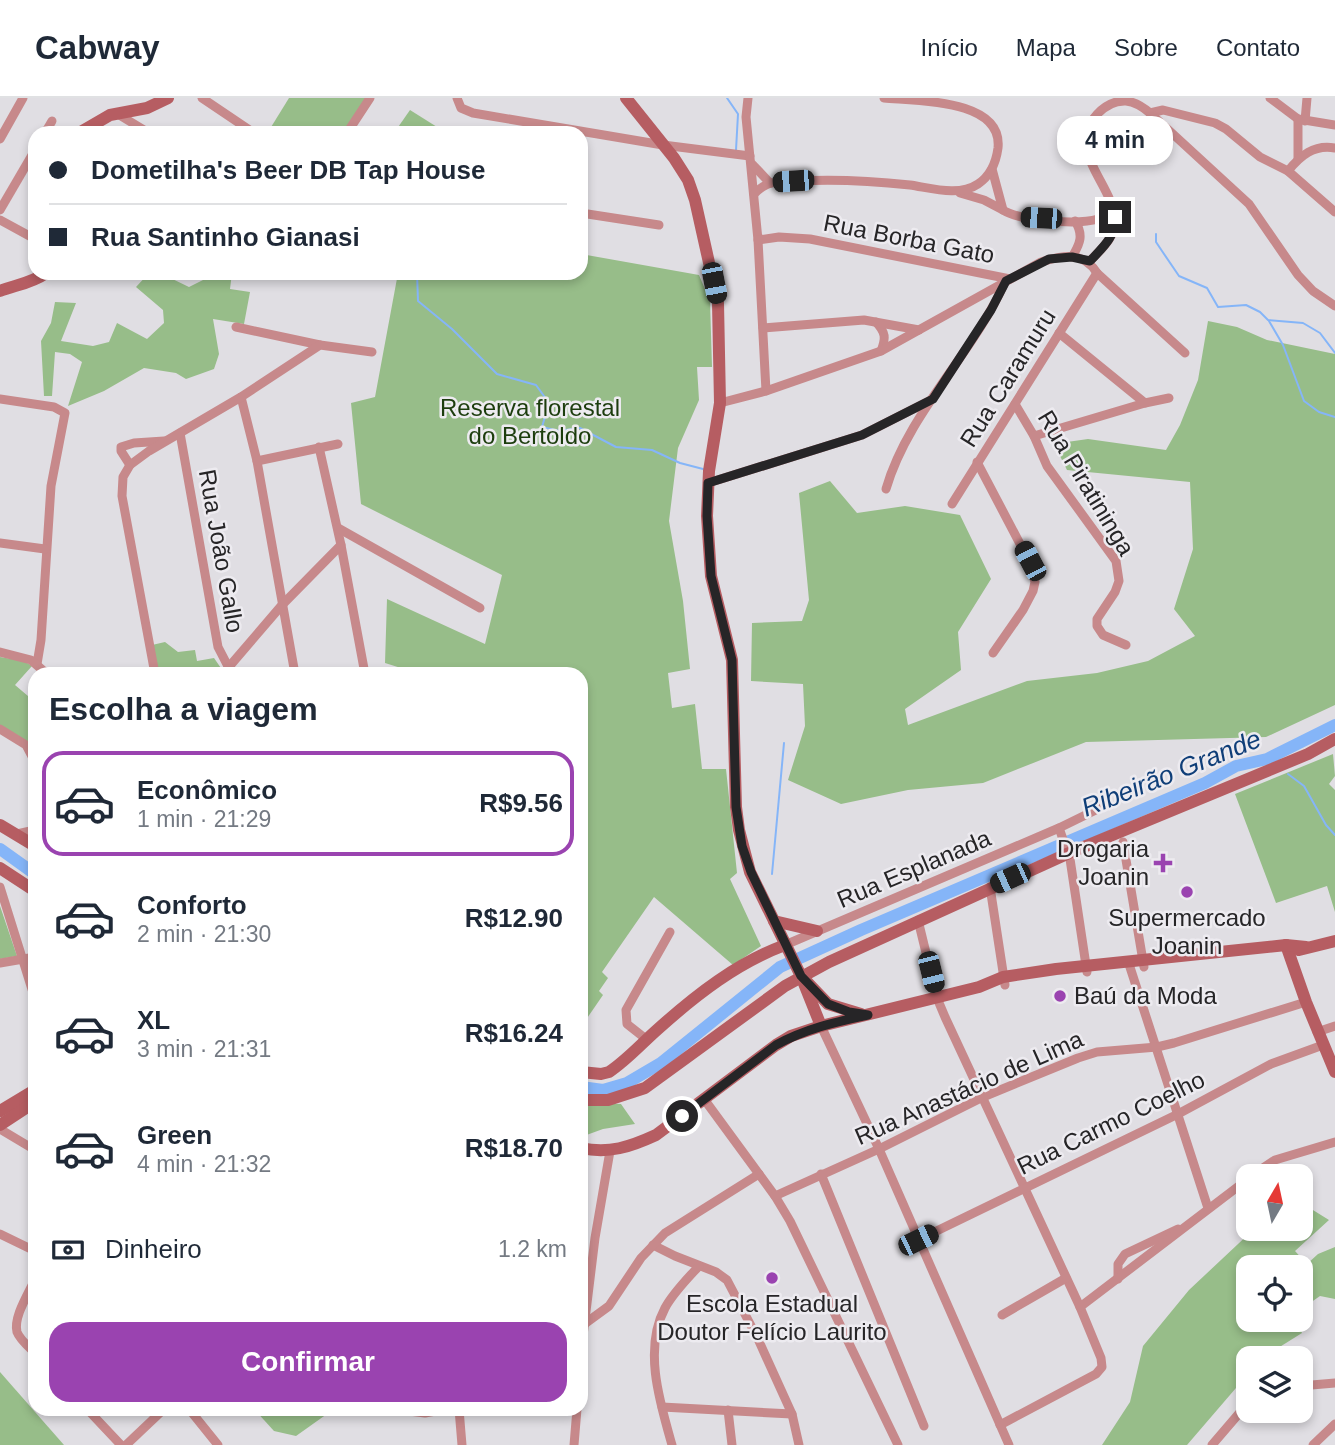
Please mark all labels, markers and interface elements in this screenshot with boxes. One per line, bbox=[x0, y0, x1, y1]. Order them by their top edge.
text: Cabway bbox=[35, 29, 160, 66]
text: Início bbox=[920, 34, 978, 61]
text: Mapa bbox=[1016, 34, 1076, 61]
text: Sobre bbox=[1114, 34, 1178, 61]
text: Contato bbox=[1216, 34, 1300, 61]
callout: 4 min bbox=[1057, 116, 1173, 164]
text: 4 min bbox=[1085, 127, 1145, 153]
text: Dometilha's Beer DB Tap House bbox=[91, 155, 485, 185]
car bbox=[772, 169, 815, 193]
route end bbox=[1099, 201, 1131, 233]
car bbox=[1020, 206, 1063, 230]
street label: Rua Borba Gato bbox=[821, 209, 997, 268]
text: Rua Santinho Gianasi bbox=[91, 222, 360, 252]
car bbox=[700, 260, 729, 306]
street label: Rua Caramuru bbox=[954, 304, 1061, 452]
park label: Reserva florestal do Bertoldo bbox=[440, 394, 620, 449]
street label: Rua Piratininga bbox=[1033, 405, 1141, 561]
street label: Rua João Gallo bbox=[194, 467, 249, 635]
car bbox=[1011, 538, 1050, 584]
text: Escolha a viagem bbox=[49, 691, 318, 727]
water label: Ribeirão Grande bbox=[1077, 723, 1265, 823]
icon: car bbox=[53, 772, 116, 835]
text: Econômico bbox=[137, 775, 277, 805]
text: R$9.56 bbox=[479, 788, 563, 818]
text: 1 min · 21:29 bbox=[137, 806, 271, 832]
street label: Rua Esplanada bbox=[833, 824, 995, 913]
place label: Drogaria Joanin bbox=[1057, 835, 1150, 890]
marker: Drogaria Joanin bbox=[1155, 855, 1171, 871]
car bbox=[987, 860, 1034, 896]
marker: Supermercado Joanin bbox=[1179, 884, 1195, 900]
icon: car bbox=[53, 887, 116, 950]
text: Conforto bbox=[137, 890, 247, 920]
text: R$12.90 bbox=[465, 903, 563, 933]
place label: Supermercado Joanin bbox=[1108, 904, 1266, 959]
text: 2 min · 21:30 bbox=[137, 921, 271, 947]
car bbox=[916, 949, 947, 995]
place label: Baú da Moda bbox=[1074, 982, 1217, 1009]
marker: Baú da Moda bbox=[1052, 988, 1068, 1004]
icon: car bbox=[53, 1002, 116, 1065]
text: XL bbox=[137, 1005, 170, 1035]
text: R$16.24 bbox=[465, 1018, 563, 1048]
street label: Rua Anastácio de Lima bbox=[851, 1025, 1088, 1150]
text: 3 min · 21:31 bbox=[137, 1036, 271, 1062]
street label: Rua Carmo Coelho bbox=[1013, 1065, 1209, 1180]
route start bbox=[666, 1100, 698, 1132]
icon: car bbox=[53, 1117, 116, 1180]
text: Green bbox=[137, 1120, 212, 1150]
text: R$18.70 bbox=[465, 1133, 563, 1163]
text: 4 min · 21:32 bbox=[137, 1151, 271, 1177]
north arrow bbox=[1236, 1164, 1312, 1241]
map controls bbox=[1236, 1164, 1313, 1423]
car bbox=[895, 1221, 942, 1259]
icon: cash bbox=[49, 1231, 87, 1269]
text: Dinheiro bbox=[105, 1234, 202, 1264]
text: 1.2 km bbox=[498, 1236, 567, 1262]
button: locate bbox=[1236, 1255, 1313, 1332]
marker: Escola Estadual Doutor Felício Laurito bbox=[764, 1270, 780, 1286]
place label: Escola Estadual Doutor Felício Laurito bbox=[657, 1290, 887, 1345]
button: Confirmar bbox=[49, 1322, 567, 1402]
button: layers bbox=[1236, 1346, 1313, 1423]

